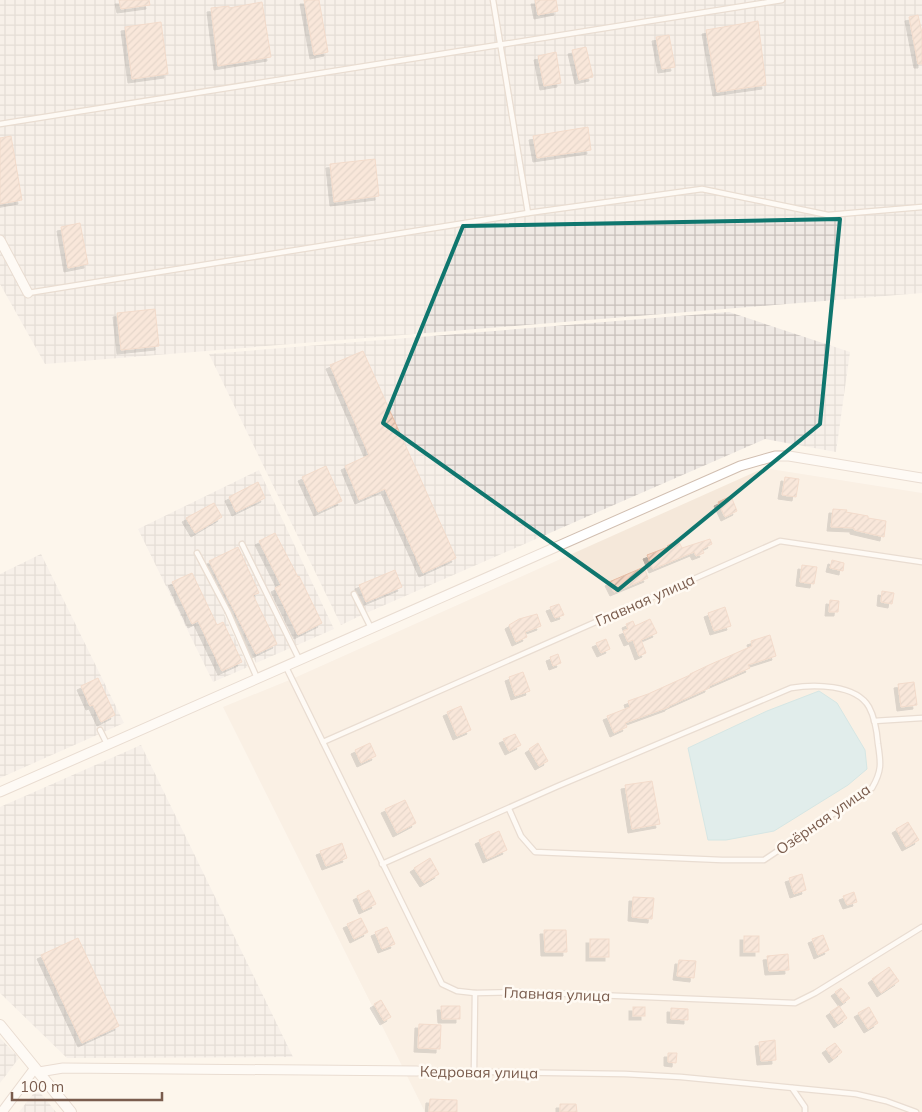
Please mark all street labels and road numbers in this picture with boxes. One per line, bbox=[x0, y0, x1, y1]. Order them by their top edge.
street label: Главная улица bbox=[592, 570, 698, 630]
street label: Озёрная улица bbox=[772, 779, 874, 859]
street label: Главная улица bbox=[503, 983, 611, 1005]
street label: Кедровая улица bbox=[420, 1061, 538, 1083]

